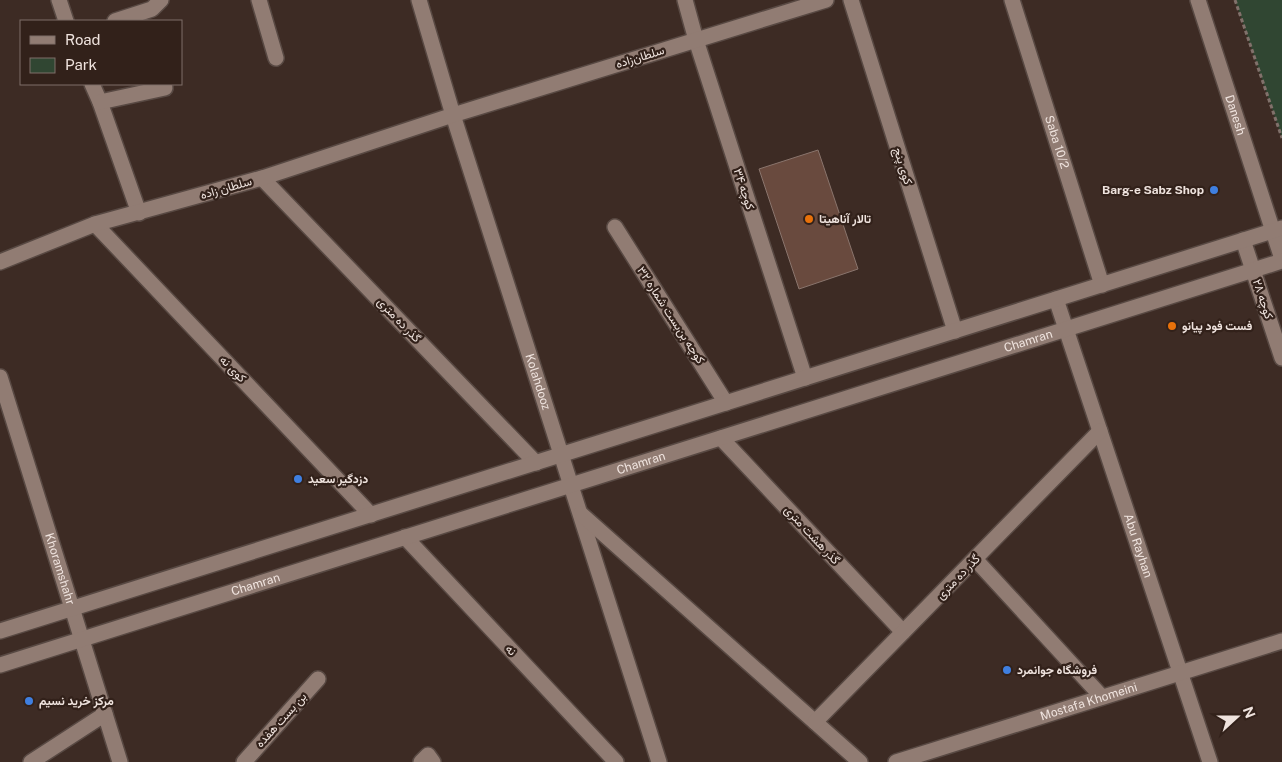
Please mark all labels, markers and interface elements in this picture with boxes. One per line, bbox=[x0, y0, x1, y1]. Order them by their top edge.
legend bbox=[20, 20, 182, 85]
text: Road bbox=[65, 31, 101, 48]
street label: سلطان‌زاده bbox=[614, 43, 666, 72]
text: Park bbox=[65, 56, 97, 73]
street label: Danesh bbox=[1222, 93, 1248, 137]
street label: Saba 10/2 bbox=[1042, 114, 1072, 170]
street label: کوی پنج bbox=[889, 146, 915, 187]
street label: کوچه ۳۴ bbox=[730, 167, 757, 212]
street label: سلطان زاده bbox=[199, 174, 254, 203]
place label: Barg-e Sabz Shop bbox=[1102, 183, 1204, 197]
marker: Barg-e Sabz Shop bbox=[1208, 184, 1220, 196]
place label: تالار آناهیتا bbox=[819, 212, 871, 227]
marker: تالار آناهیتا bbox=[803, 213, 815, 225]
street label: کوچه بن‌بست شماره ۳۲ bbox=[633, 264, 708, 367]
street label: کوچه ۲۸ bbox=[1249, 277, 1276, 321]
street label: گذر ده متری bbox=[374, 295, 424, 346]
place label: فست فود پیانو bbox=[1182, 319, 1253, 334]
marker: فست فود پیانو bbox=[1166, 320, 1178, 332]
street label: Chamran bbox=[1002, 327, 1054, 355]
street label: Kolahdooz bbox=[522, 352, 554, 412]
street label: کوی نه bbox=[216, 353, 249, 386]
street label: Chamran bbox=[615, 449, 667, 477]
place label: دزدگیر سعید bbox=[308, 472, 368, 487]
marker: دزدگیر سعید bbox=[292, 473, 304, 485]
street label: گذر هشت متری bbox=[781, 503, 843, 568]
street label: Abu Rayhan bbox=[1121, 512, 1155, 580]
street label: Khoramshahr bbox=[42, 531, 78, 607]
street label: گذر ده متری bbox=[933, 552, 983, 603]
street label: Chamran bbox=[230, 570, 282, 599]
street label: نه bbox=[503, 642, 519, 658]
place label: فروشگاه جوانمرد bbox=[1017, 663, 1098, 678]
marker: فروشگاه جوانمرد bbox=[1001, 664, 1013, 676]
street label: Mostafa Khomeini bbox=[1039, 680, 1139, 723]
street label: بن بست هفده bbox=[253, 690, 310, 751]
north arrow bbox=[1212, 692, 1262, 742]
place label: مرکز خرید نسیم bbox=[39, 694, 114, 709]
marker: مرکز خرید نسیم bbox=[23, 695, 35, 707]
text: N bbox=[1240, 704, 1259, 720]

